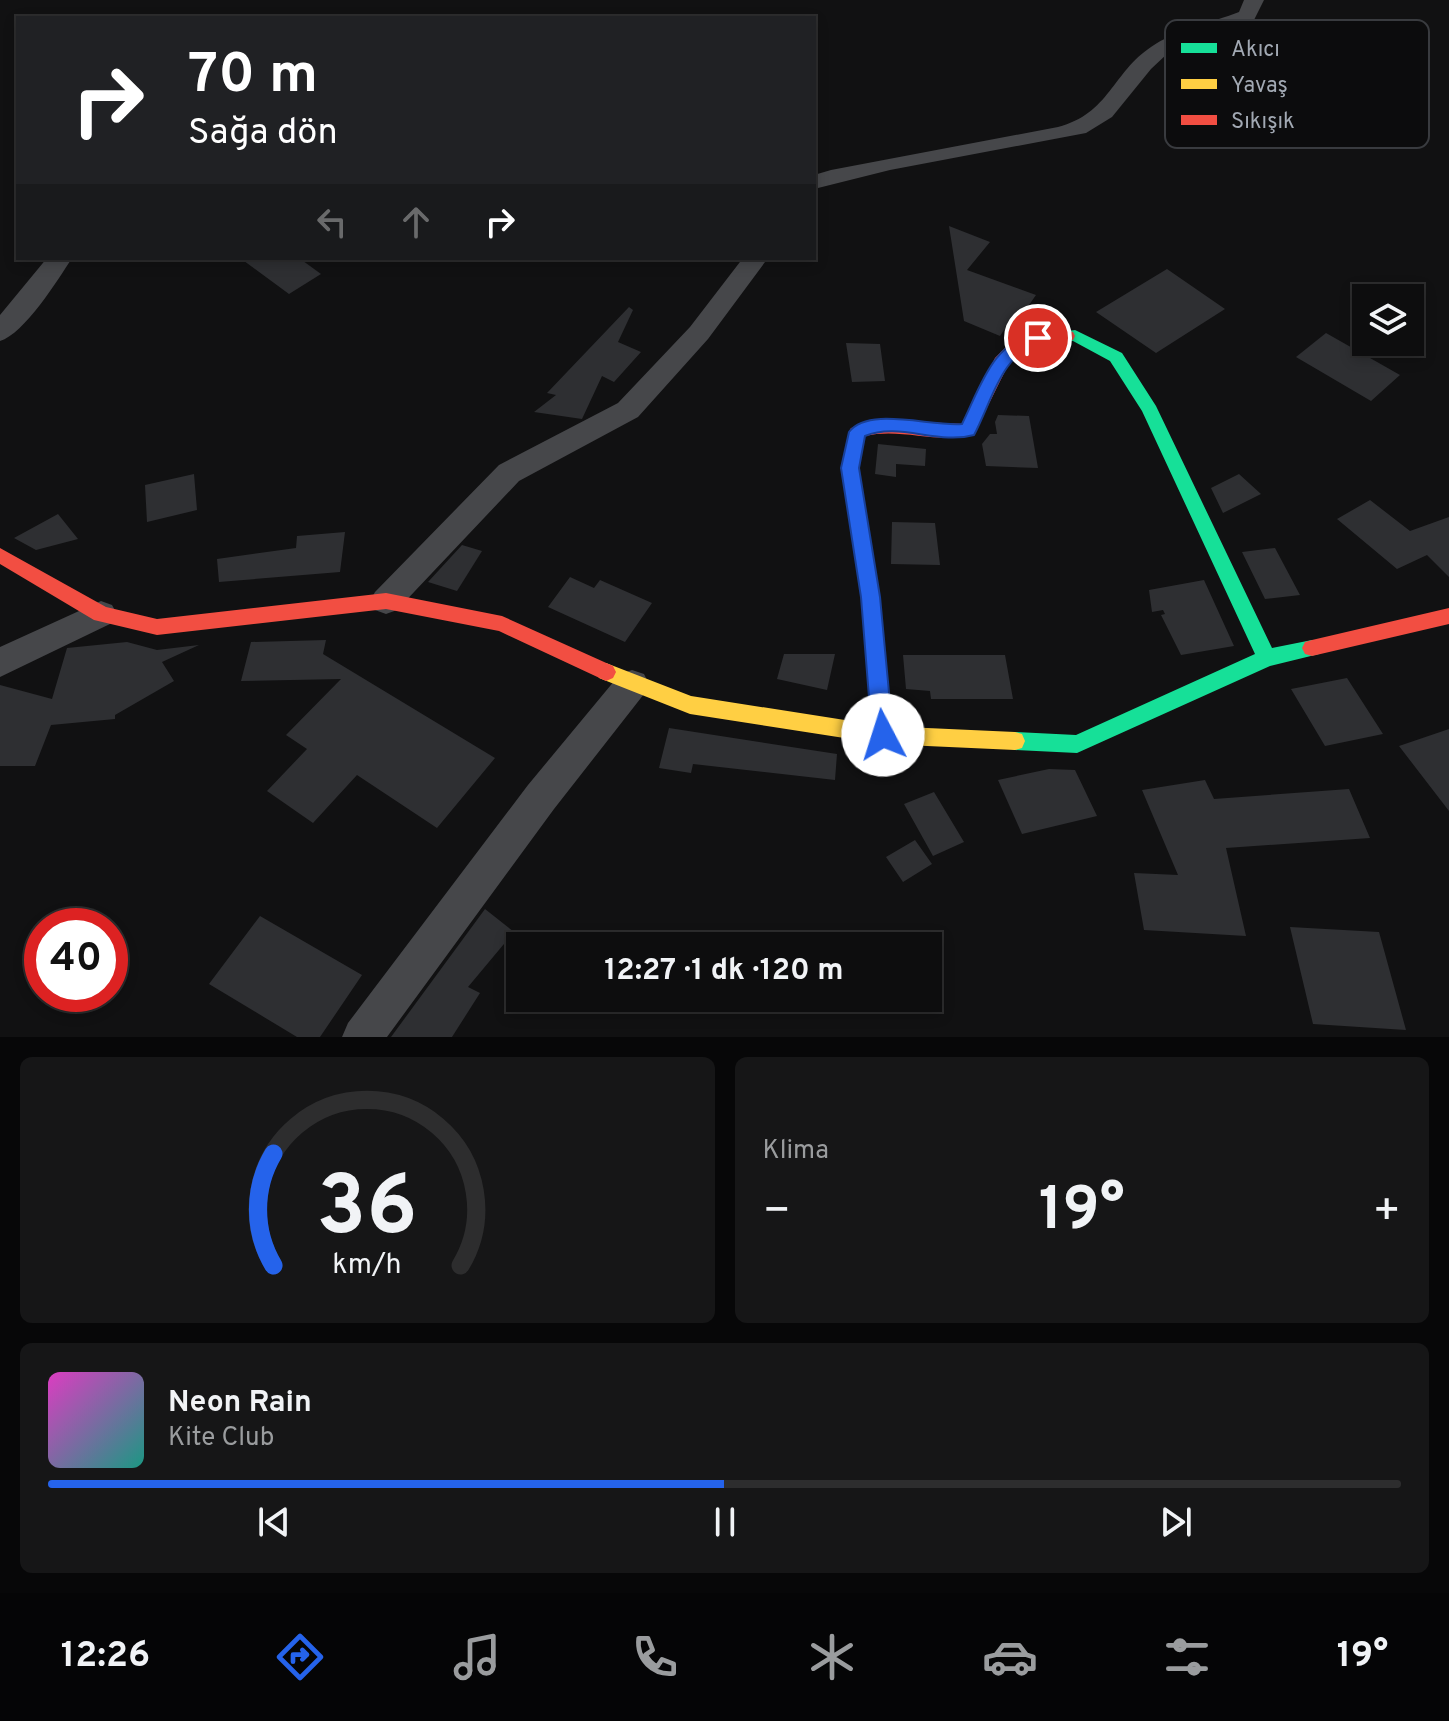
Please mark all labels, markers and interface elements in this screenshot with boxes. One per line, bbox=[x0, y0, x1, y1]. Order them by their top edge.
legend bbox=[1165, 20, 1429, 148]
text: Akıcı bbox=[1231, 37, 1280, 64]
text: 70 m bbox=[188, 42, 318, 112]
icon: right bbox=[56, 48, 160, 152]
text: Yavaş bbox=[1231, 73, 1288, 100]
text: Sıkışık bbox=[1231, 109, 1295, 136]
text: Sağa dön bbox=[188, 111, 338, 157]
icon: left bbox=[310, 200, 354, 244]
icon: ahead bbox=[394, 200, 438, 244]
icon: right bbox=[478, 200, 522, 244]
map controls bbox=[1352, 284, 1424, 356]
button: layers bbox=[1352, 284, 1424, 356]
pin bbox=[1004, 304, 1072, 372]
icon: arrive bbox=[1016, 316, 1060, 360]
position arrow bbox=[841, 693, 925, 777]
speed limit sign: 40 bbox=[24, 908, 128, 1012]
text: 12:27 · 1 dk · 120 m bbox=[604, 953, 844, 990]
text: Klima bbox=[763, 1135, 829, 1168]
text: 36 bbox=[317, 1159, 418, 1264]
text: 19° bbox=[1039, 1175, 1125, 1251]
text: − bbox=[763, 1185, 791, 1241]
text: + bbox=[1373, 1185, 1401, 1241]
text: km/h bbox=[333, 1248, 402, 1284]
text: Neon Rain bbox=[168, 1385, 312, 1422]
text: Kite Club bbox=[168, 1422, 274, 1455]
icon: previous bbox=[252, 1500, 296, 1544]
icon: pause bbox=[703, 1500, 747, 1544]
icon: next bbox=[1154, 1500, 1198, 1544]
icon: directions bbox=[272, 1629, 328, 1685]
icon: music bbox=[449, 1629, 505, 1685]
icon: phone bbox=[627, 1629, 683, 1685]
icon: climate bbox=[804, 1629, 860, 1685]
icon: car bbox=[982, 1629, 1038, 1685]
icon: filters bbox=[1159, 1629, 1215, 1685]
text: 12:26 bbox=[61, 1634, 150, 1680]
text: 19° bbox=[1337, 1634, 1388, 1680]

